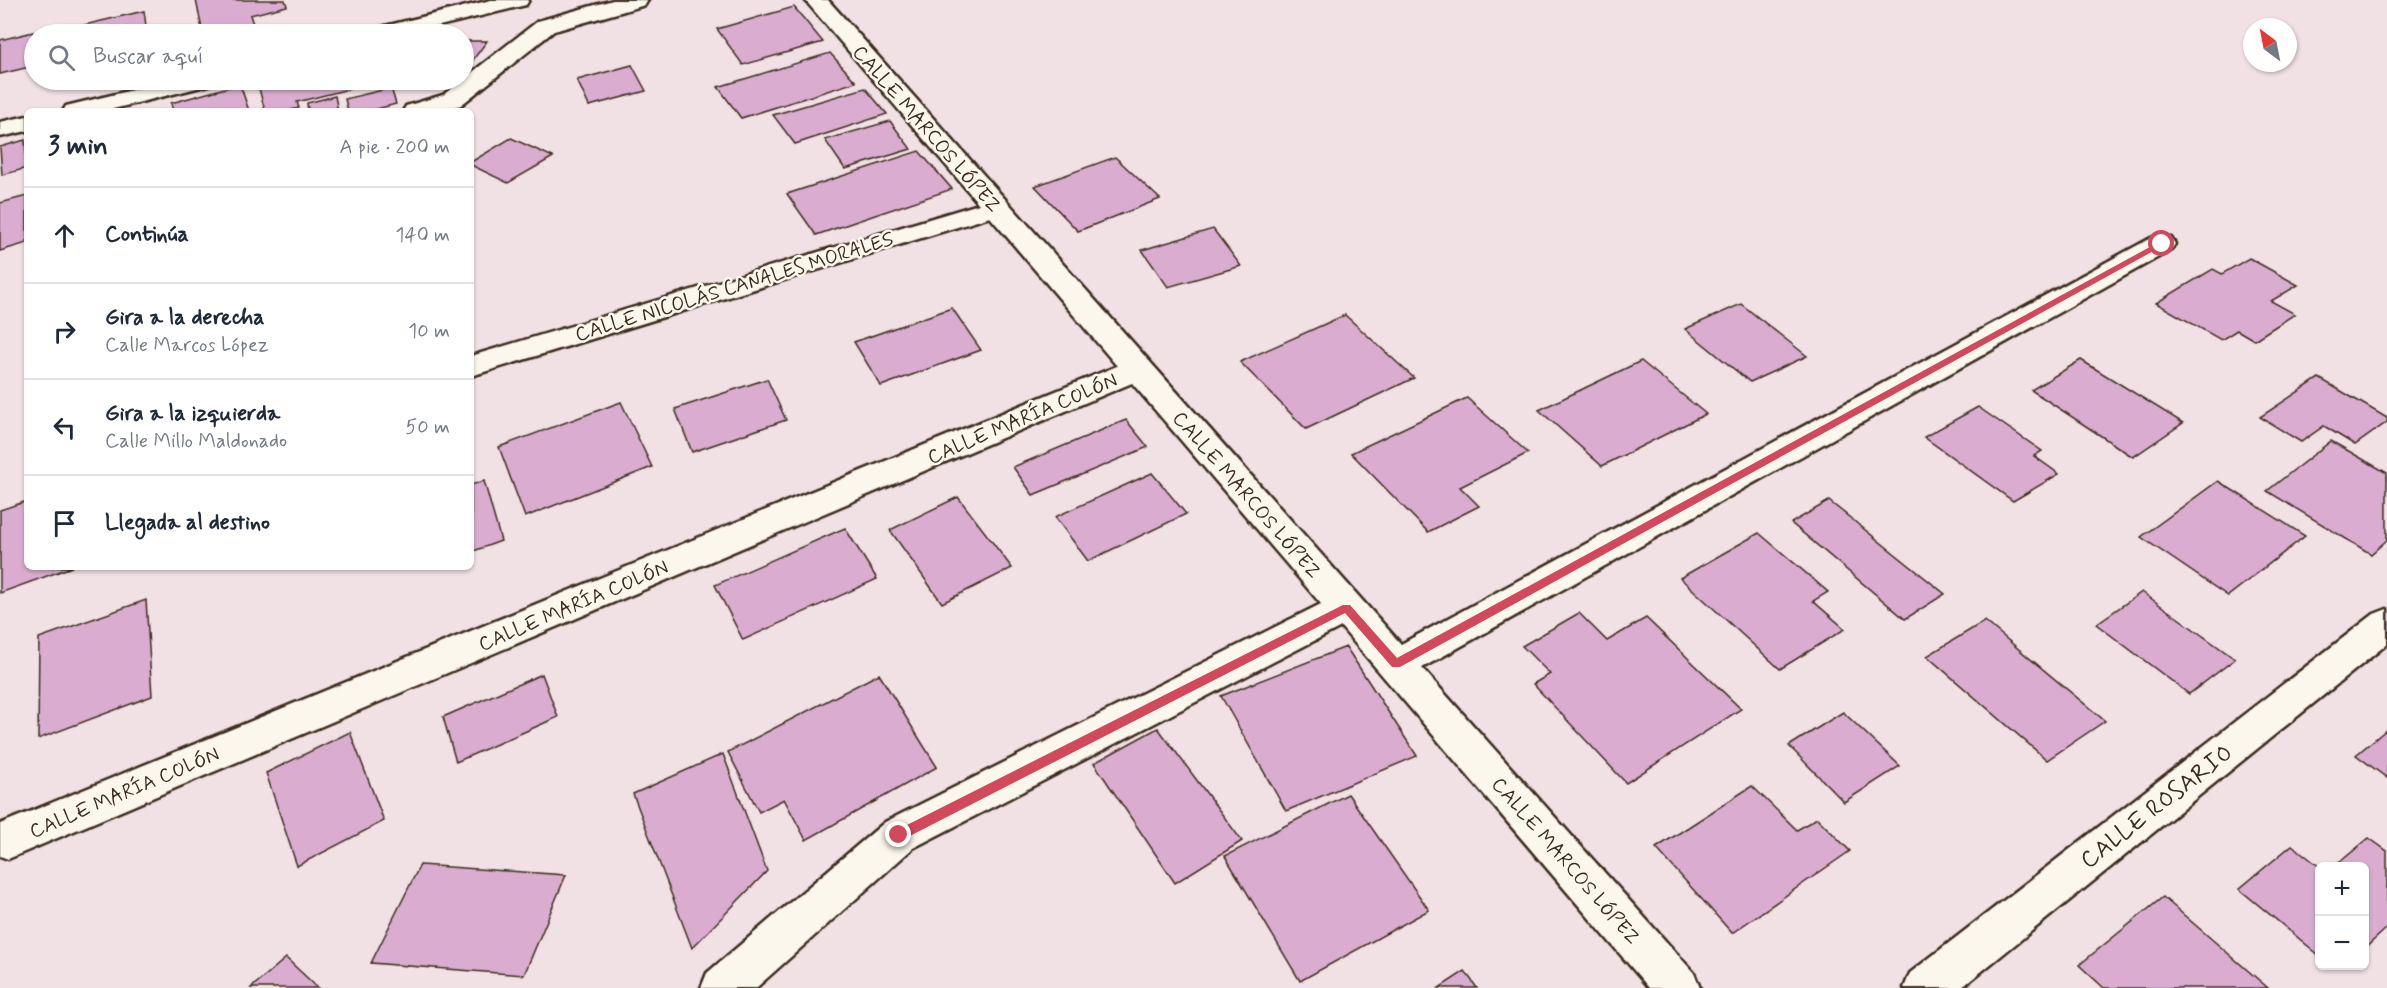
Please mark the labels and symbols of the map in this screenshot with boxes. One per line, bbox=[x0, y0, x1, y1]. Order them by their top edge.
north arrow bbox=[2243, 18, 2297, 72]
street label: CALLE MARCOS LÓPEZ bbox=[846, 40, 1006, 219]
street label: CALLE NICOLÁS CANALES MORALES bbox=[572, 226, 897, 349]
route start bbox=[2148, 230, 2174, 256]
street label: CALLE MARÍA COLÓN bbox=[924, 367, 1122, 472]
street label: CALLE MARCOS LÓPEZ bbox=[1166, 406, 1326, 585]
street label: CALLE MARÍA COLÓN bbox=[475, 554, 673, 659]
street label: CALLE ROSARIO bbox=[2075, 738, 2239, 876]
street label: CALLE MARÍA COLÓN bbox=[26, 741, 224, 846]
street label: CALLE MARCOS LÓPEZ bbox=[1485, 772, 1645, 951]
route end bbox=[885, 821, 911, 847]

